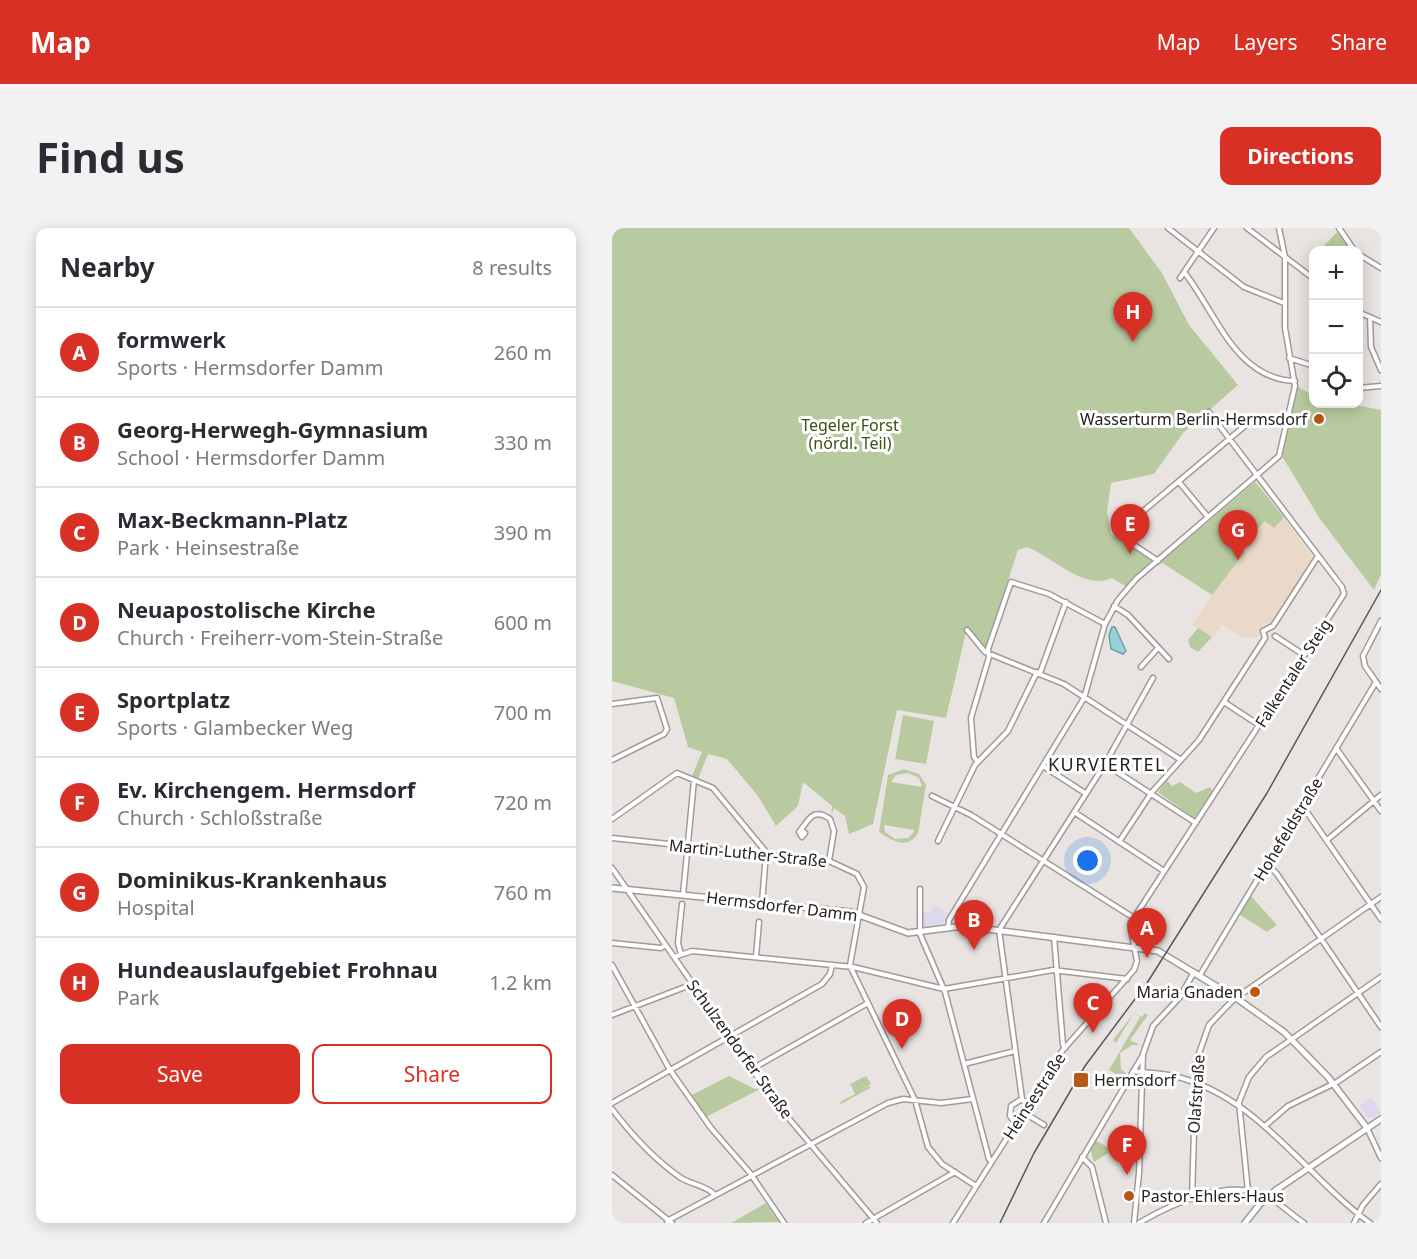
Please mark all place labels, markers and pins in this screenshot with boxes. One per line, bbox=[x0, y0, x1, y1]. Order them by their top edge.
pin: H bbox=[1114, 292, 1152, 342]
place label: Wasserturm Berlin-Hermsdorf bbox=[1080, 408, 1308, 430]
marker: Wasserturm Berlin-Hermsdorf bbox=[1312, 412, 1326, 426]
pin: E bbox=[1110, 504, 1150, 554]
pin: G bbox=[1218, 510, 1258, 560]
pin: B bbox=[954, 900, 994, 950]
pin: A bbox=[1128, 908, 1166, 958]
place label: Maria Gnaden bbox=[1136, 981, 1243, 1003]
pin: C bbox=[1074, 984, 1112, 1033]
marker: Maria Gnaden bbox=[1248, 985, 1262, 999]
pin: D bbox=[882, 1000, 922, 1049]
place label: Hermsdorf bbox=[1094, 1069, 1177, 1091]
marker: Hermsdorf bbox=[1072, 1071, 1090, 1089]
pin: F bbox=[1108, 1126, 1146, 1175]
place label: Pastor-Ehlers-Haus bbox=[1141, 1185, 1284, 1207]
marker: Pastor-Ehlers-Haus bbox=[1122, 1189, 1136, 1203]

